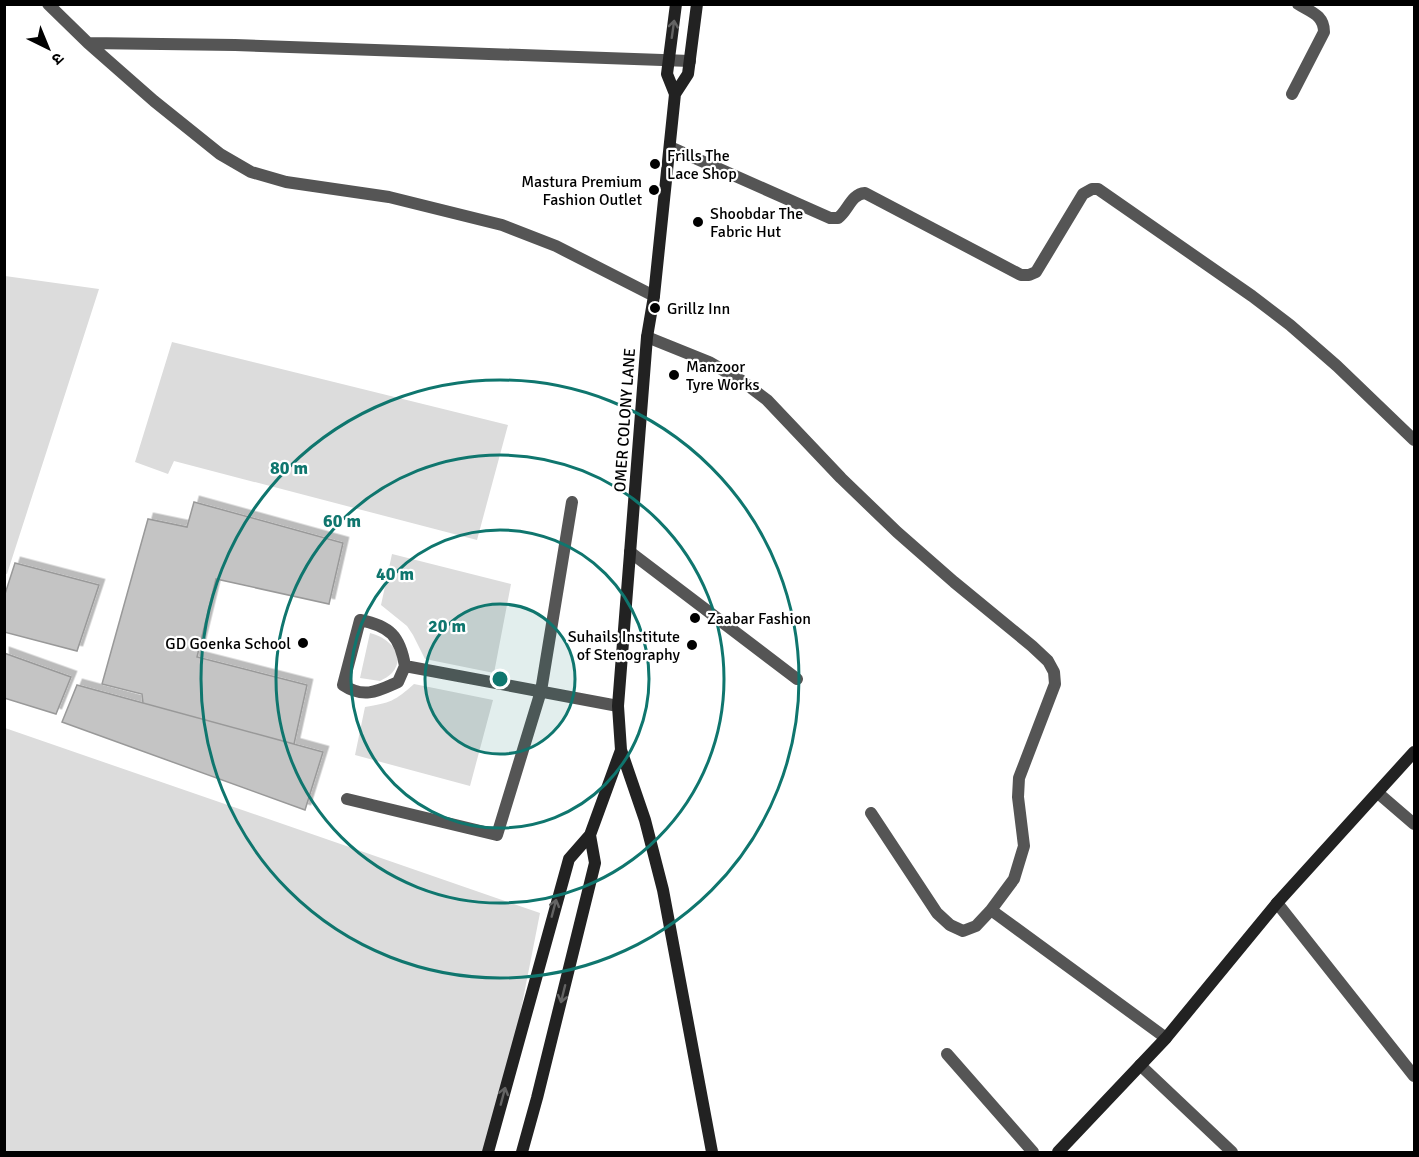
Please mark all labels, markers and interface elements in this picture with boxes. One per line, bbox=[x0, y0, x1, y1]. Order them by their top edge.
north arrow bbox=[18, 18, 78, 78]
one-way arrow bbox=[668, 20, 679, 40]
text: उ bbox=[47, 48, 68, 69]
place label: Frills The Lace Shop bbox=[667, 146, 737, 184]
marker: Frills The Lace Shop bbox=[648, 157, 662, 171]
place label: Mastura Premium Fashion Outlet bbox=[521, 172, 642, 210]
marker: Mastura Premium Fashion Outlet bbox=[647, 183, 661, 197]
place label: Shoobdar The Fabric Hut bbox=[710, 204, 803, 242]
marker: Shoobdar The Fabric Hut bbox=[691, 215, 705, 229]
place label: Grillz Inn bbox=[667, 299, 730, 319]
marker: Grillz Inn bbox=[648, 301, 662, 315]
street label: OMER COLONY LANE bbox=[610, 347, 640, 493]
place label: Manzoor Tyre Works bbox=[686, 357, 760, 395]
marker: Manzoor Tyre Works bbox=[667, 368, 681, 382]
text: 80 m bbox=[270, 457, 308, 479]
text: 60 m bbox=[323, 510, 361, 532]
text: 40 m bbox=[376, 563, 414, 585]
place label: Zaabar Fashion bbox=[707, 609, 811, 629]
marker: Zaabar Fashion bbox=[688, 611, 702, 625]
text: 20 m bbox=[428, 615, 466, 637]
place label: Suhails Institute of Stenography bbox=[568, 627, 681, 665]
place label: GD Goenka School bbox=[165, 634, 291, 654]
marker: GD Goenka School bbox=[296, 636, 310, 650]
marker: Suhails Institute of Stenography bbox=[685, 638, 699, 652]
centre of rings bbox=[490, 669, 510, 689]
one-way arrow bbox=[549, 899, 561, 918]
one-way arrow bbox=[556, 984, 568, 1003]
one-way arrow bbox=[498, 1087, 510, 1106]

